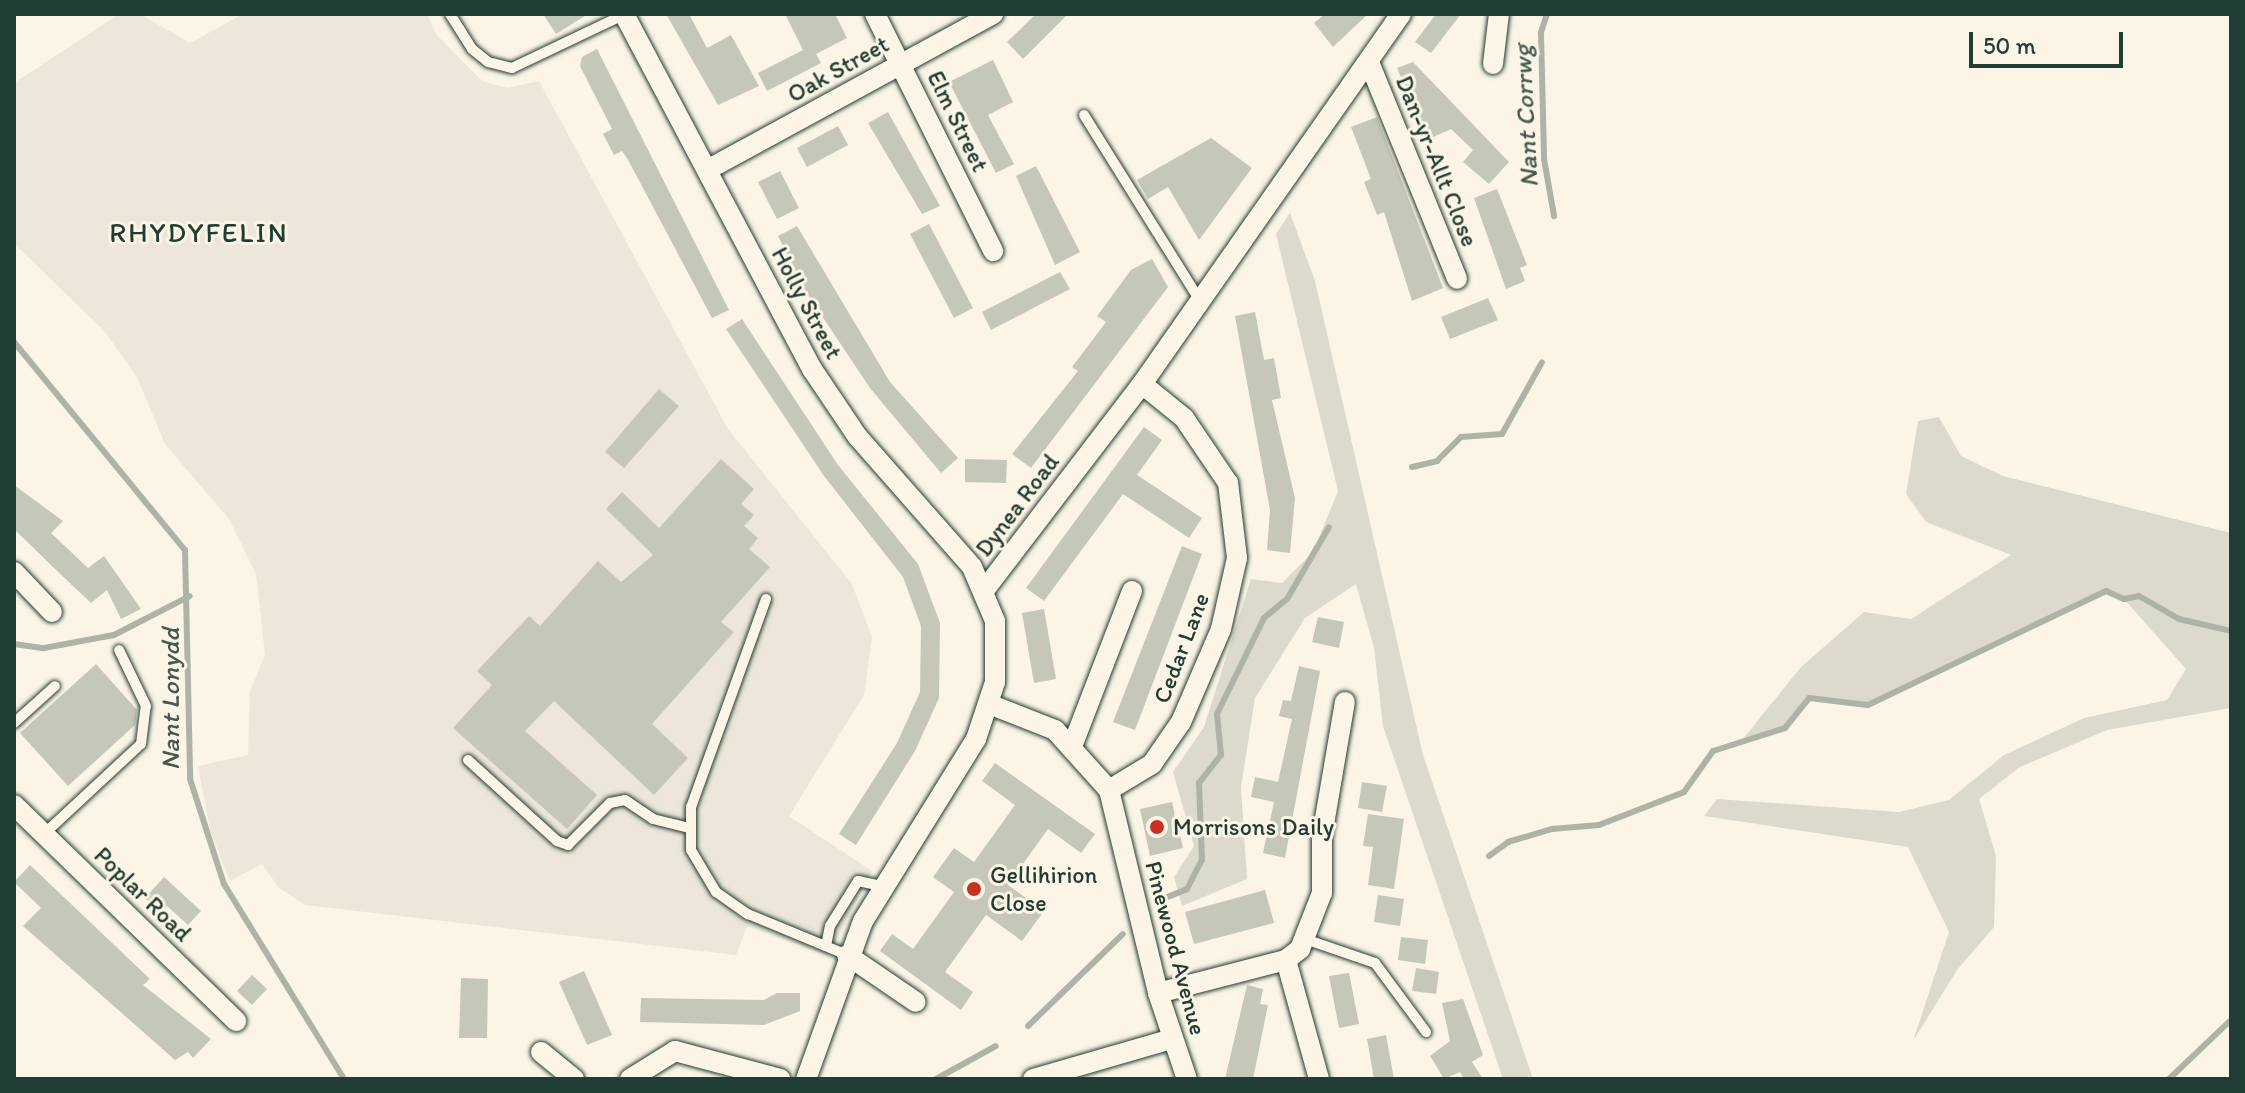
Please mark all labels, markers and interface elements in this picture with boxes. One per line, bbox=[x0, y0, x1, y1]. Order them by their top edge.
scale bar bbox=[1973, 16, 2127, 66]
street label: Oak Street bbox=[783, 30, 893, 108]
text: 50 m bbox=[1983, 31, 2036, 60]
water label: Nant Corrwg bbox=[1507, 44, 1545, 188]
street label: Elm Street bbox=[921, 66, 995, 176]
street label: Dan-yr-Allt Close bbox=[1390, 71, 1484, 251]
district label: RHYDYFELIN bbox=[111, 215, 287, 249]
street label: Holly Street bbox=[765, 242, 849, 364]
street label: Dynea Road bbox=[969, 448, 1065, 562]
street label: Cedar Lane bbox=[1147, 589, 1215, 707]
water label: Nant Lonydd bbox=[155, 627, 187, 771]
place label: Morrisons Daily bbox=[1173, 813, 1334, 841]
marker: Morrisons Daily bbox=[1148, 818, 1166, 836]
street label: Poplar Road bbox=[89, 841, 197, 947]
street label: Pinewood Avenue bbox=[1139, 858, 1213, 1038]
place label: Gellihirion Close bbox=[990, 861, 1097, 917]
marker: Gellihirion Close bbox=[965, 880, 983, 898]

